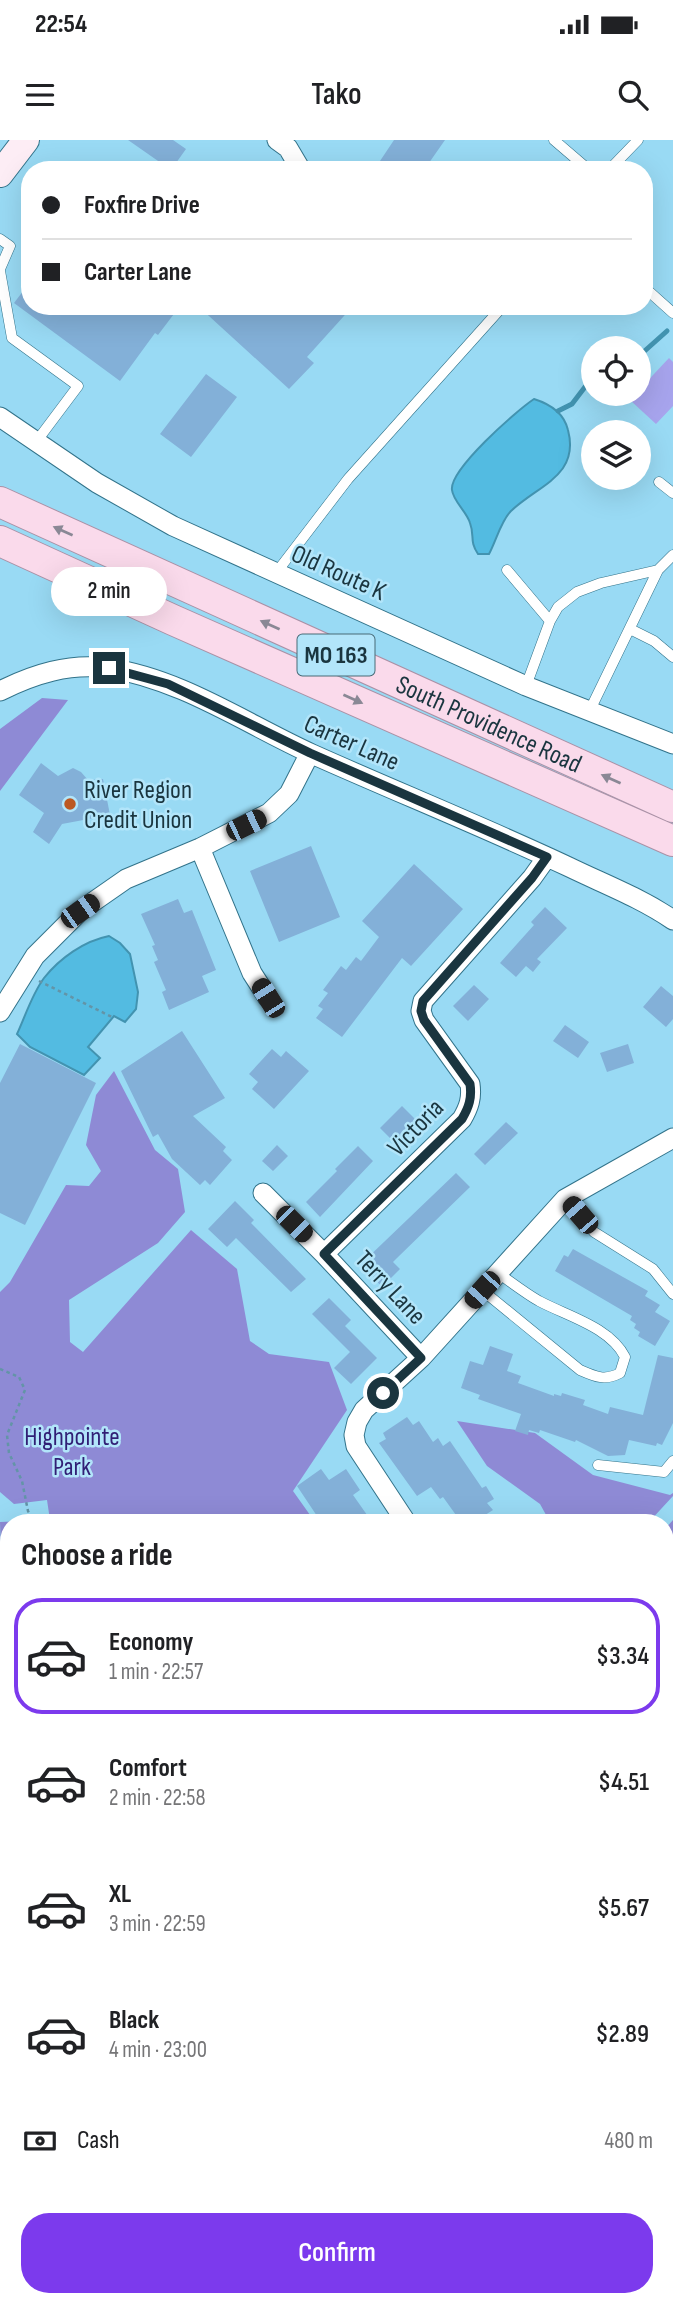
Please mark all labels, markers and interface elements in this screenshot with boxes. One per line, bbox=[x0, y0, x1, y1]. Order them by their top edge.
text: 22:54 bbox=[35, 9, 87, 40]
text: Tako bbox=[311, 75, 362, 114]
icon: menu bbox=[21, 76, 59, 114]
icon: search bbox=[614, 76, 652, 114]
text: Foxfire Drive bbox=[84, 190, 200, 221]
text: Carter Lane bbox=[84, 257, 192, 288]
map controls bbox=[581, 336, 651, 490]
button: locate bbox=[581, 336, 651, 406]
button: layers bbox=[581, 420, 651, 490]
one-way arrow bbox=[52, 525, 73, 536]
street label: Old Route K bbox=[286, 539, 391, 608]
callout: 2 min bbox=[51, 566, 167, 616]
text: 2 min bbox=[87, 577, 131, 605]
one-way arrow bbox=[260, 619, 280, 631]
road number: MO 163 bbox=[298, 634, 374, 676]
route end bbox=[93, 652, 125, 684]
street label: South Providence Road bbox=[391, 670, 586, 780]
one-way arrow bbox=[343, 693, 363, 705]
street label: Carter Lane bbox=[299, 709, 404, 778]
one-way arrow bbox=[601, 773, 621, 785]
place label: River Region Credit Union bbox=[84, 775, 193, 836]
marker: River Region Credit Union bbox=[62, 796, 78, 812]
car bbox=[223, 806, 270, 844]
car bbox=[57, 890, 104, 932]
car bbox=[248, 975, 289, 1021]
street label: Victoria bbox=[381, 1093, 451, 1163]
car bbox=[559, 1192, 602, 1238]
car bbox=[272, 1202, 317, 1246]
street label: Terry Lane bbox=[348, 1245, 432, 1331]
car bbox=[461, 1267, 504, 1313]
route start bbox=[367, 1377, 399, 1409]
park label: Highpointe Park bbox=[24, 1422, 120, 1483]
text: Choose a ride bbox=[21, 1536, 173, 1575]
icon: car bbox=[25, 1625, 88, 1688]
text: Economy bbox=[109, 1627, 193, 1658]
text: $3.34 bbox=[596, 1641, 649, 1672]
text: 1 min · 22:57 bbox=[109, 1658, 203, 1686]
icon: car bbox=[25, 1751, 88, 1814]
text: Comfort bbox=[109, 1753, 187, 1784]
text: $4.51 bbox=[598, 1767, 649, 1798]
text: 2 min · 22:58 bbox=[109, 1784, 206, 1812]
icon: car bbox=[25, 1877, 88, 1940]
text: XL bbox=[109, 1879, 131, 1910]
text: $5.67 bbox=[597, 1893, 649, 1924]
text: 3 min · 22:59 bbox=[109, 1910, 206, 1938]
icon: car bbox=[25, 2003, 88, 2066]
text: Black bbox=[109, 2005, 159, 2036]
text: $2.89 bbox=[595, 2019, 649, 2050]
text: 4 min · 23:00 bbox=[109, 2036, 207, 2064]
icon: cash bbox=[21, 2122, 59, 2160]
text: Cash bbox=[77, 2125, 120, 2156]
text: 480 m bbox=[605, 2127, 653, 2155]
button: Confirm bbox=[21, 2213, 653, 2293]

